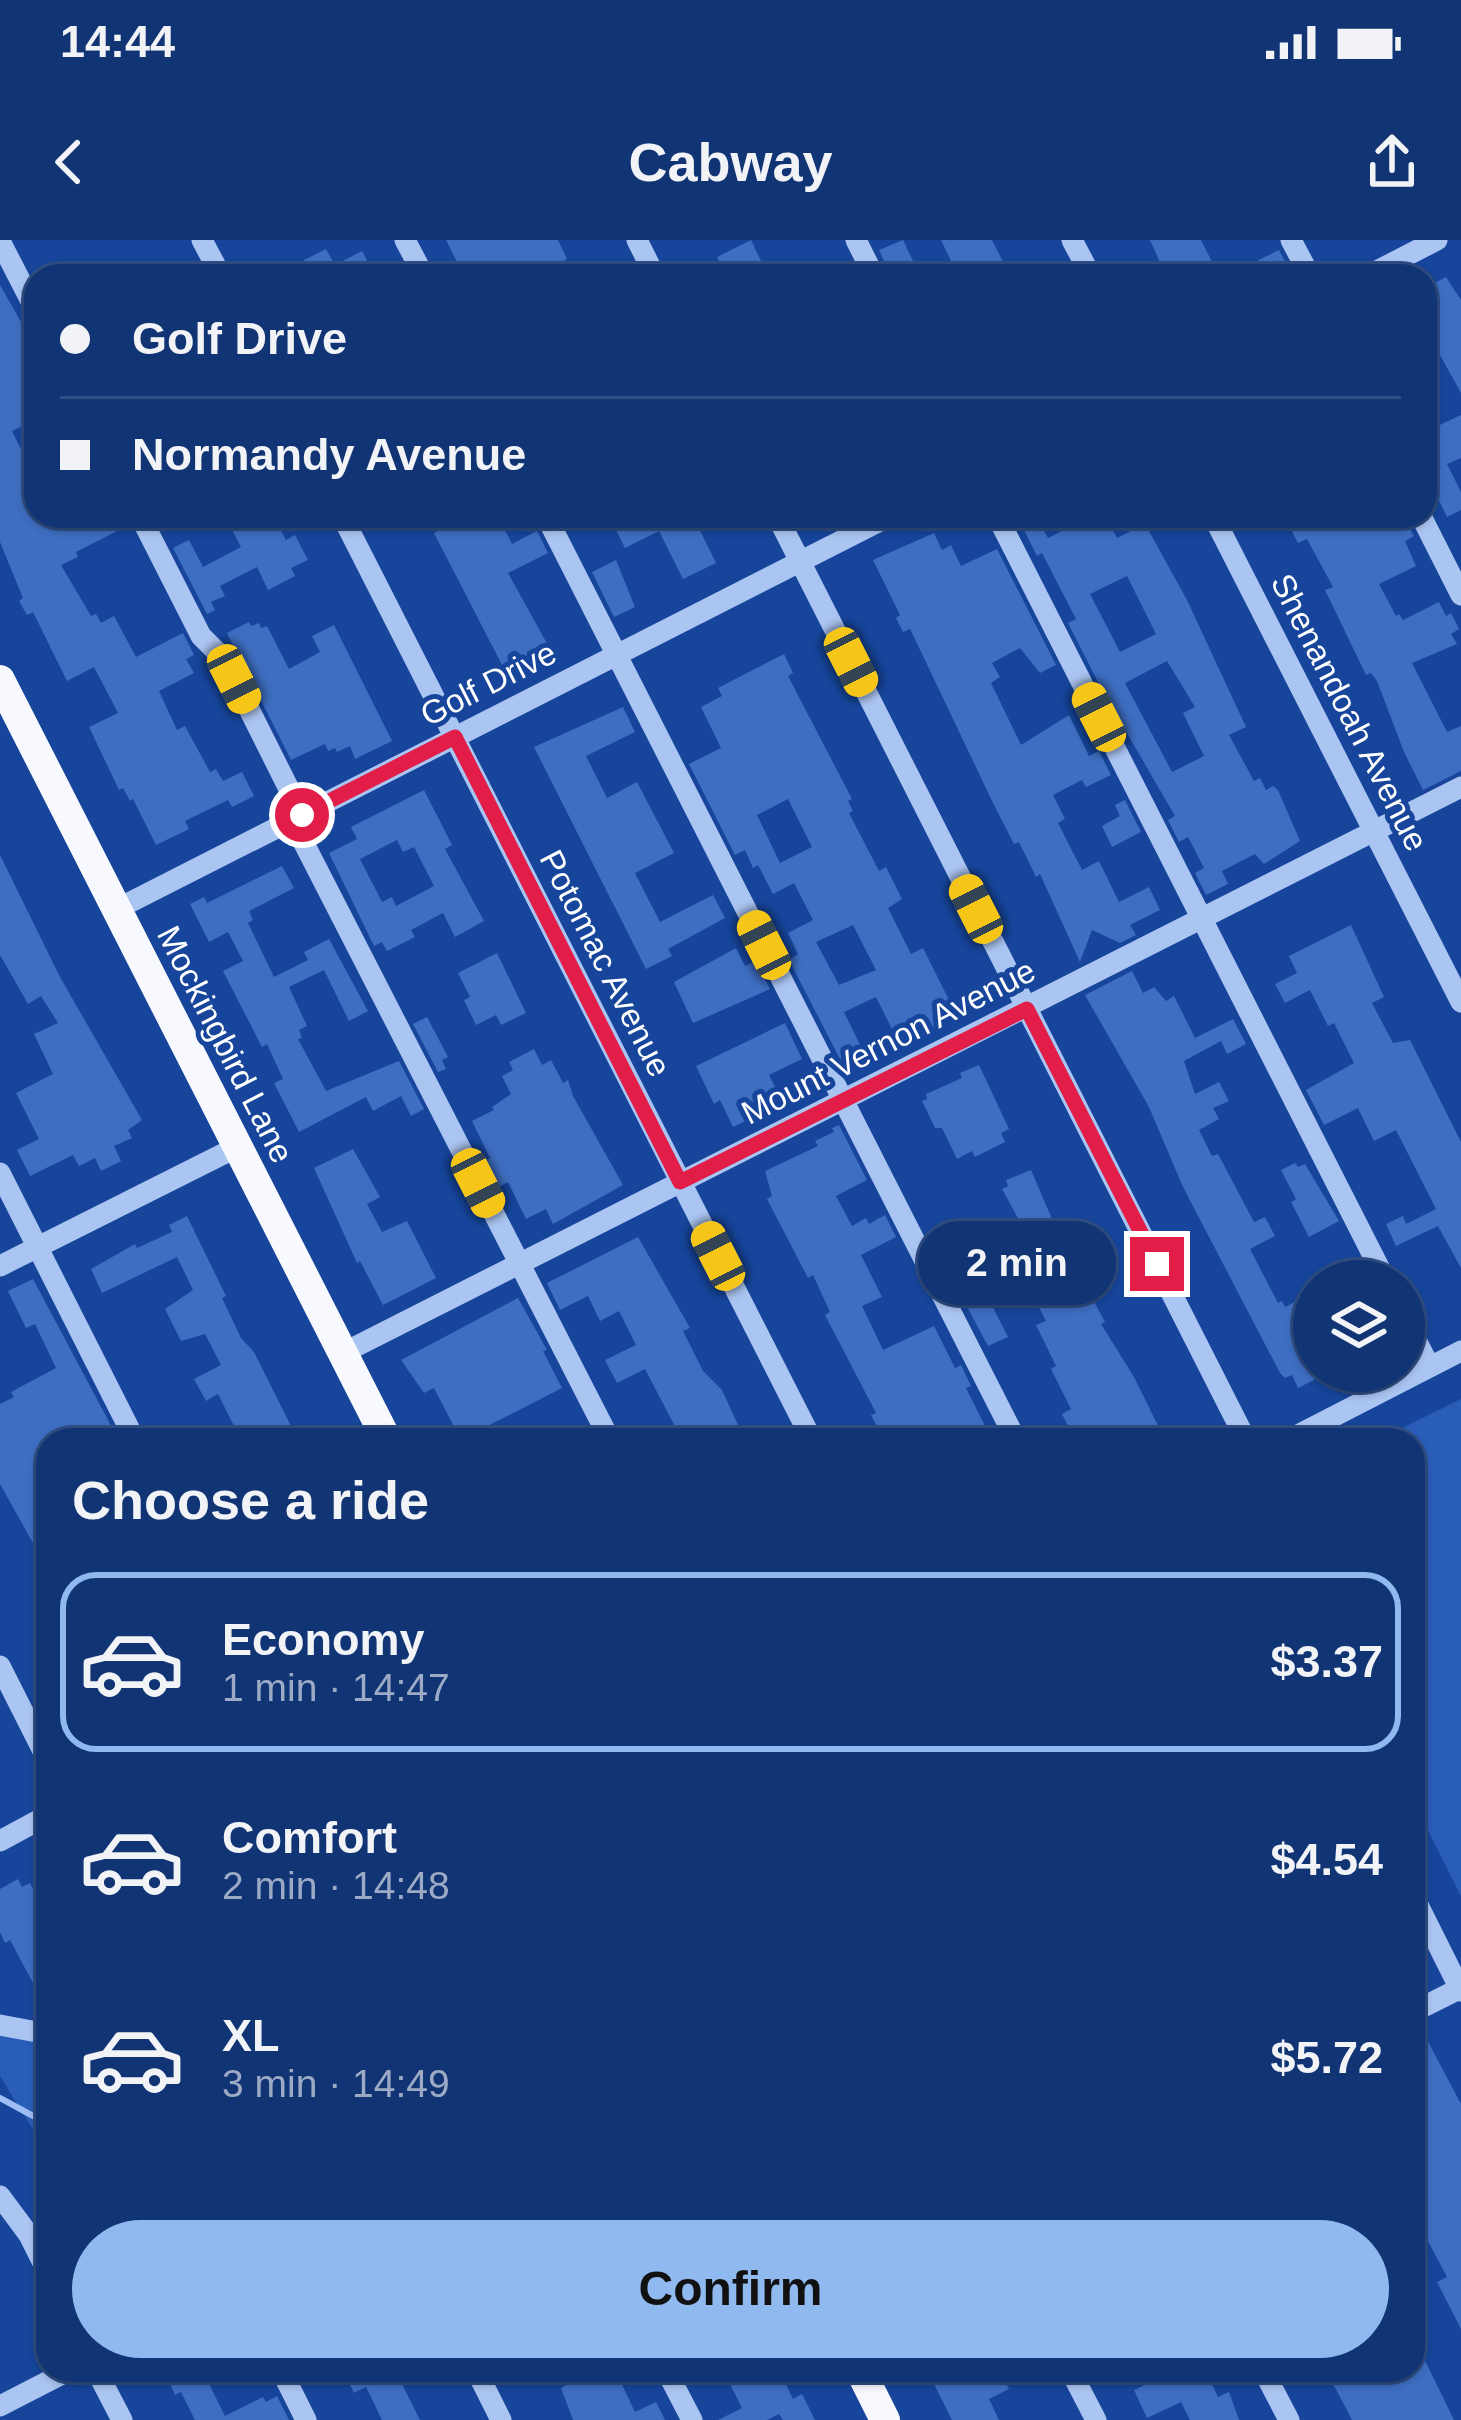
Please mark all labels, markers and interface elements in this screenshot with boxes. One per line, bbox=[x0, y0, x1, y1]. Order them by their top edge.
text: 14:44 bbox=[60, 16, 175, 67]
icon: back bbox=[36, 129, 102, 195]
icon: share bbox=[1359, 129, 1425, 195]
text: Cabway bbox=[628, 132, 833, 192]
text: Golf Drive bbox=[132, 313, 347, 364]
text: Normandy Avenue bbox=[132, 429, 526, 480]
street label: Shenandoah Avenue bbox=[1264, 568, 1435, 857]
car bbox=[819, 622, 883, 702]
street label: Golf Drive bbox=[414, 634, 562, 733]
car bbox=[202, 639, 266, 719]
car bbox=[1067, 677, 1131, 757]
route start bbox=[275, 788, 329, 842]
street label: Potomac Avenue bbox=[533, 844, 679, 1083]
car bbox=[944, 869, 1008, 949]
car bbox=[732, 905, 796, 985]
street label: Mockingbird Lane bbox=[150, 920, 301, 1169]
street label: Mount Vernon Avenue bbox=[735, 951, 1041, 1132]
car bbox=[446, 1143, 510, 1223]
car bbox=[686, 1216, 750, 1296]
callout: 2 min bbox=[917, 1222, 1115, 1306]
route end bbox=[1130, 1237, 1184, 1291]
text: 2 min bbox=[966, 1241, 1068, 1284]
map controls bbox=[1293, 1260, 1425, 1392]
button: layers bbox=[1293, 1260, 1425, 1392]
text: Choose a ride bbox=[72, 1470, 429, 1530]
icon: car bbox=[78, 1608, 186, 1716]
text: Economy bbox=[222, 1614, 425, 1665]
text: $3.37 bbox=[1270, 1636, 1383, 1687]
text: 1 min · 14:47 bbox=[222, 1666, 450, 1709]
icon: car bbox=[78, 1806, 186, 1914]
text: Comfort bbox=[222, 1812, 397, 1863]
text: $4.54 bbox=[1270, 1834, 1383, 1885]
text: 2 min · 14:48 bbox=[222, 1864, 450, 1907]
icon: car bbox=[78, 2004, 186, 2112]
text: XL bbox=[222, 2010, 280, 2061]
text: $5.72 bbox=[1270, 2032, 1383, 2083]
text: 3 min · 14:49 bbox=[222, 2062, 450, 2105]
button: Confirm bbox=[72, 2220, 1389, 2358]

